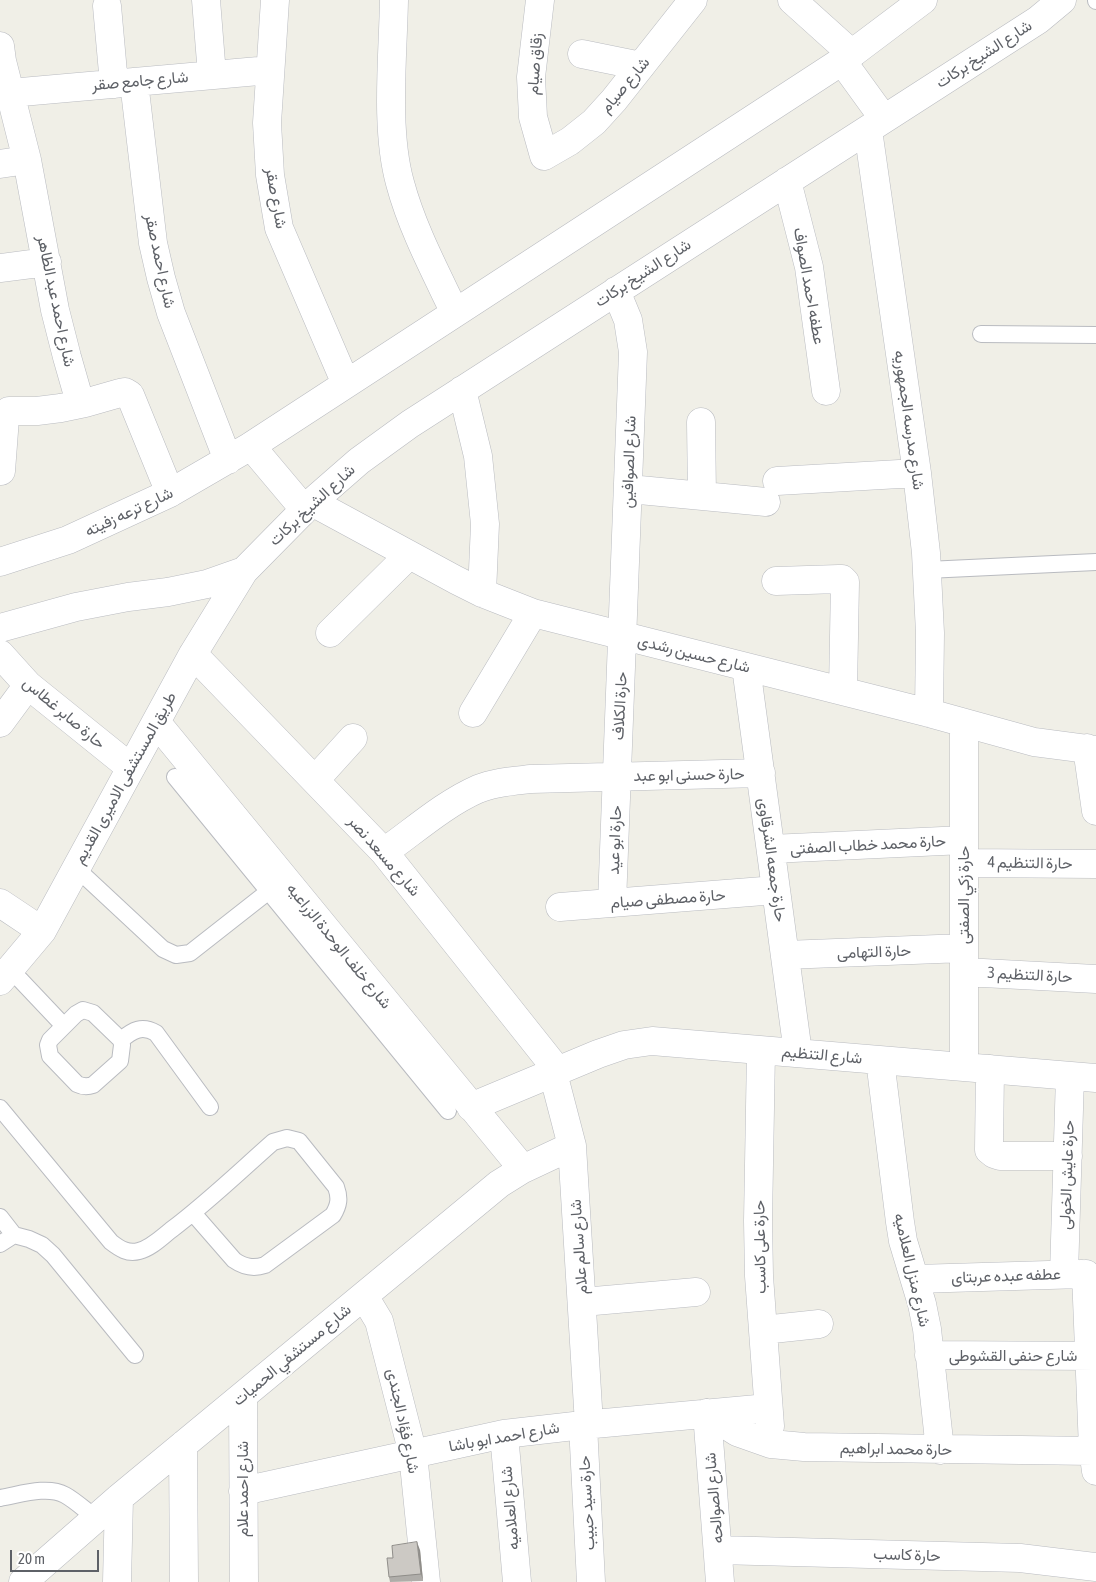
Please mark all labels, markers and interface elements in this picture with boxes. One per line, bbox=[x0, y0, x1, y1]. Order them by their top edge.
street label: شارع الشيخ بركات bbox=[932, 16, 1036, 92]
street label: زقاق صيام bbox=[523, 32, 547, 96]
street label: شارع صيام bbox=[596, 53, 654, 117]
street label: شارع جامع صقر bbox=[91, 67, 189, 95]
street label: شارع صقر bbox=[261, 166, 291, 230]
street label: شارع احمد صقر bbox=[141, 212, 179, 310]
street label: عطفه احمد الصواف bbox=[789, 226, 829, 346]
street label: شارع احمد عبد الظاهر bbox=[33, 234, 79, 368]
street label: شارع الشيخ بركات bbox=[591, 235, 695, 311]
street label: شارع مدرسه الجمهوريه bbox=[890, 349, 928, 491]
street label: شارع الصوافين bbox=[618, 415, 640, 509]
street label: شارع الشيخ بركات bbox=[265, 460, 359, 550]
street label: شارع ترعه زفيته bbox=[82, 483, 176, 541]
street label: شارع حسين رشدى bbox=[636, 631, 752, 677]
street label: حارة الكلاف bbox=[609, 671, 631, 741]
street label: حارة صابر غطاس bbox=[19, 673, 109, 753]
street label: طريق المستشفى الاميرى القديم bbox=[70, 688, 180, 868]
street label: حارة حسنى ابو عبد bbox=[633, 764, 745, 786]
street label: حارة جمعه الشرقاوى bbox=[754, 797, 790, 923]
street label: حارة ابو عيد bbox=[604, 805, 626, 875]
street label: شارع مسعد نصر bbox=[344, 812, 424, 900]
street label: حارة محمد خطاب الصفتى bbox=[790, 831, 946, 859]
street label: حارة زكي الصفتى bbox=[954, 846, 974, 944]
street label: حارة التنظيم 4 bbox=[987, 853, 1073, 873]
street label: شارع خلف الوحدة الزراعيه bbox=[282, 879, 396, 1013]
street label: حارة مصطفى صيام bbox=[610, 885, 726, 913]
street label: حارة التهامى bbox=[837, 941, 911, 963]
street label: حارة التنظيم 3 bbox=[987, 963, 1073, 987]
street label: شارع التنظيم bbox=[781, 1042, 863, 1068]
street label: حارة عايش الخولى bbox=[1055, 1120, 1079, 1230]
street label: شارع سالم علام bbox=[566, 1199, 592, 1295]
street label: حارة على كاسب bbox=[750, 1200, 770, 1294]
street label: شارع منزل العلاميه bbox=[890, 1211, 934, 1329]
street label: عطفه عبده عربتاى bbox=[951, 1264, 1061, 1288]
street label: شارع مستشفي الحميات bbox=[229, 1300, 355, 1410]
street label: شارع حنفى القشوطى bbox=[949, 1346, 1077, 1366]
street label: شارع فؤاد الجندى bbox=[383, 1367, 423, 1475]
street label: شارع احمد ابو باشا bbox=[447, 1418, 561, 1456]
street label: حارة محمد ابراهيم bbox=[840, 1438, 952, 1460]
street label: شارع احمد علام bbox=[233, 1441, 253, 1537]
street label: شارع الصوالحه bbox=[700, 1452, 728, 1544]
street label: حارة سيد حبيب bbox=[575, 1455, 599, 1551]
street label: شارع العلاميه bbox=[497, 1465, 523, 1551]
scale bar bbox=[12, 1540, 101, 1572]
street label: حارة كاسب bbox=[873, 1544, 941, 1566]
text: 20 m bbox=[18, 1550, 45, 1567]

